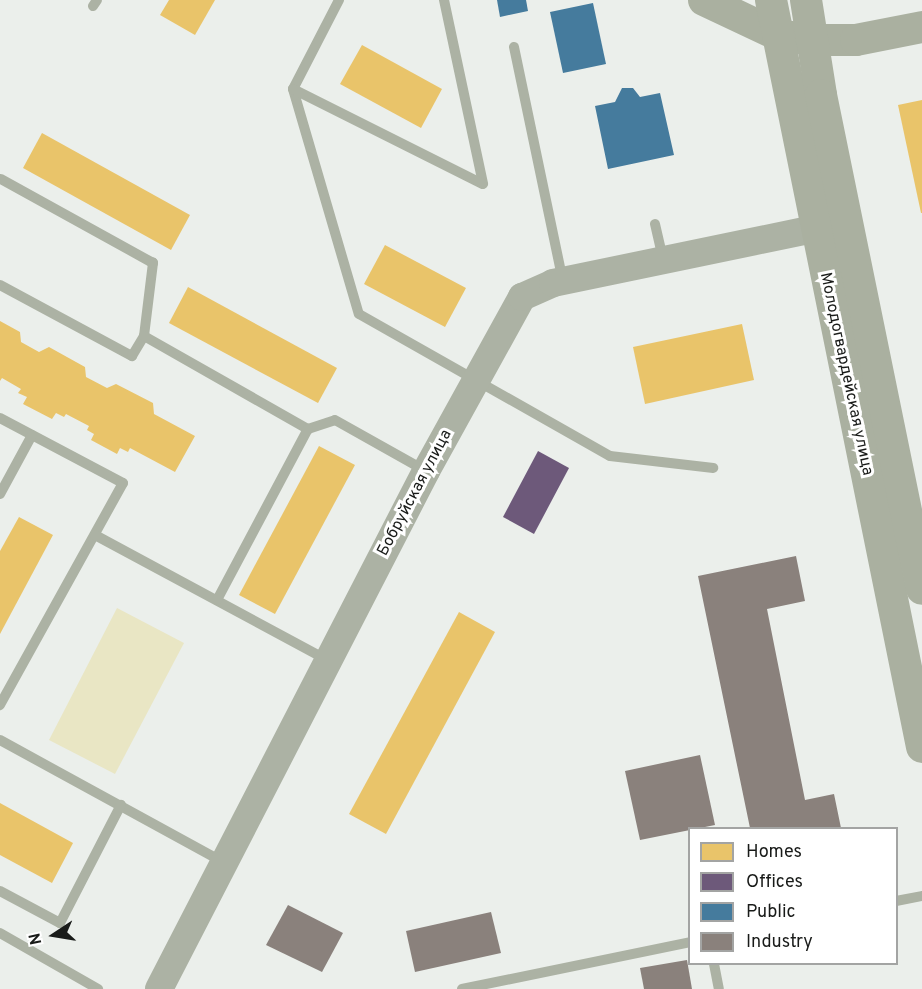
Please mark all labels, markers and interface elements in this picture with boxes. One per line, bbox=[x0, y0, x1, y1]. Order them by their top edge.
street label: Молодогвардейская улица bbox=[815, 271, 877, 477]
street label: Бобруйская улица bbox=[374, 427, 456, 559]
legend bbox=[688, 827, 898, 965]
text: Homes bbox=[746, 841, 802, 864]
text: Offices bbox=[746, 871, 803, 894]
text: Public bbox=[746, 901, 796, 924]
north arrow bbox=[24, 905, 84, 965]
text: N bbox=[25, 931, 47, 946]
text: Industry bbox=[746, 931, 813, 954]

